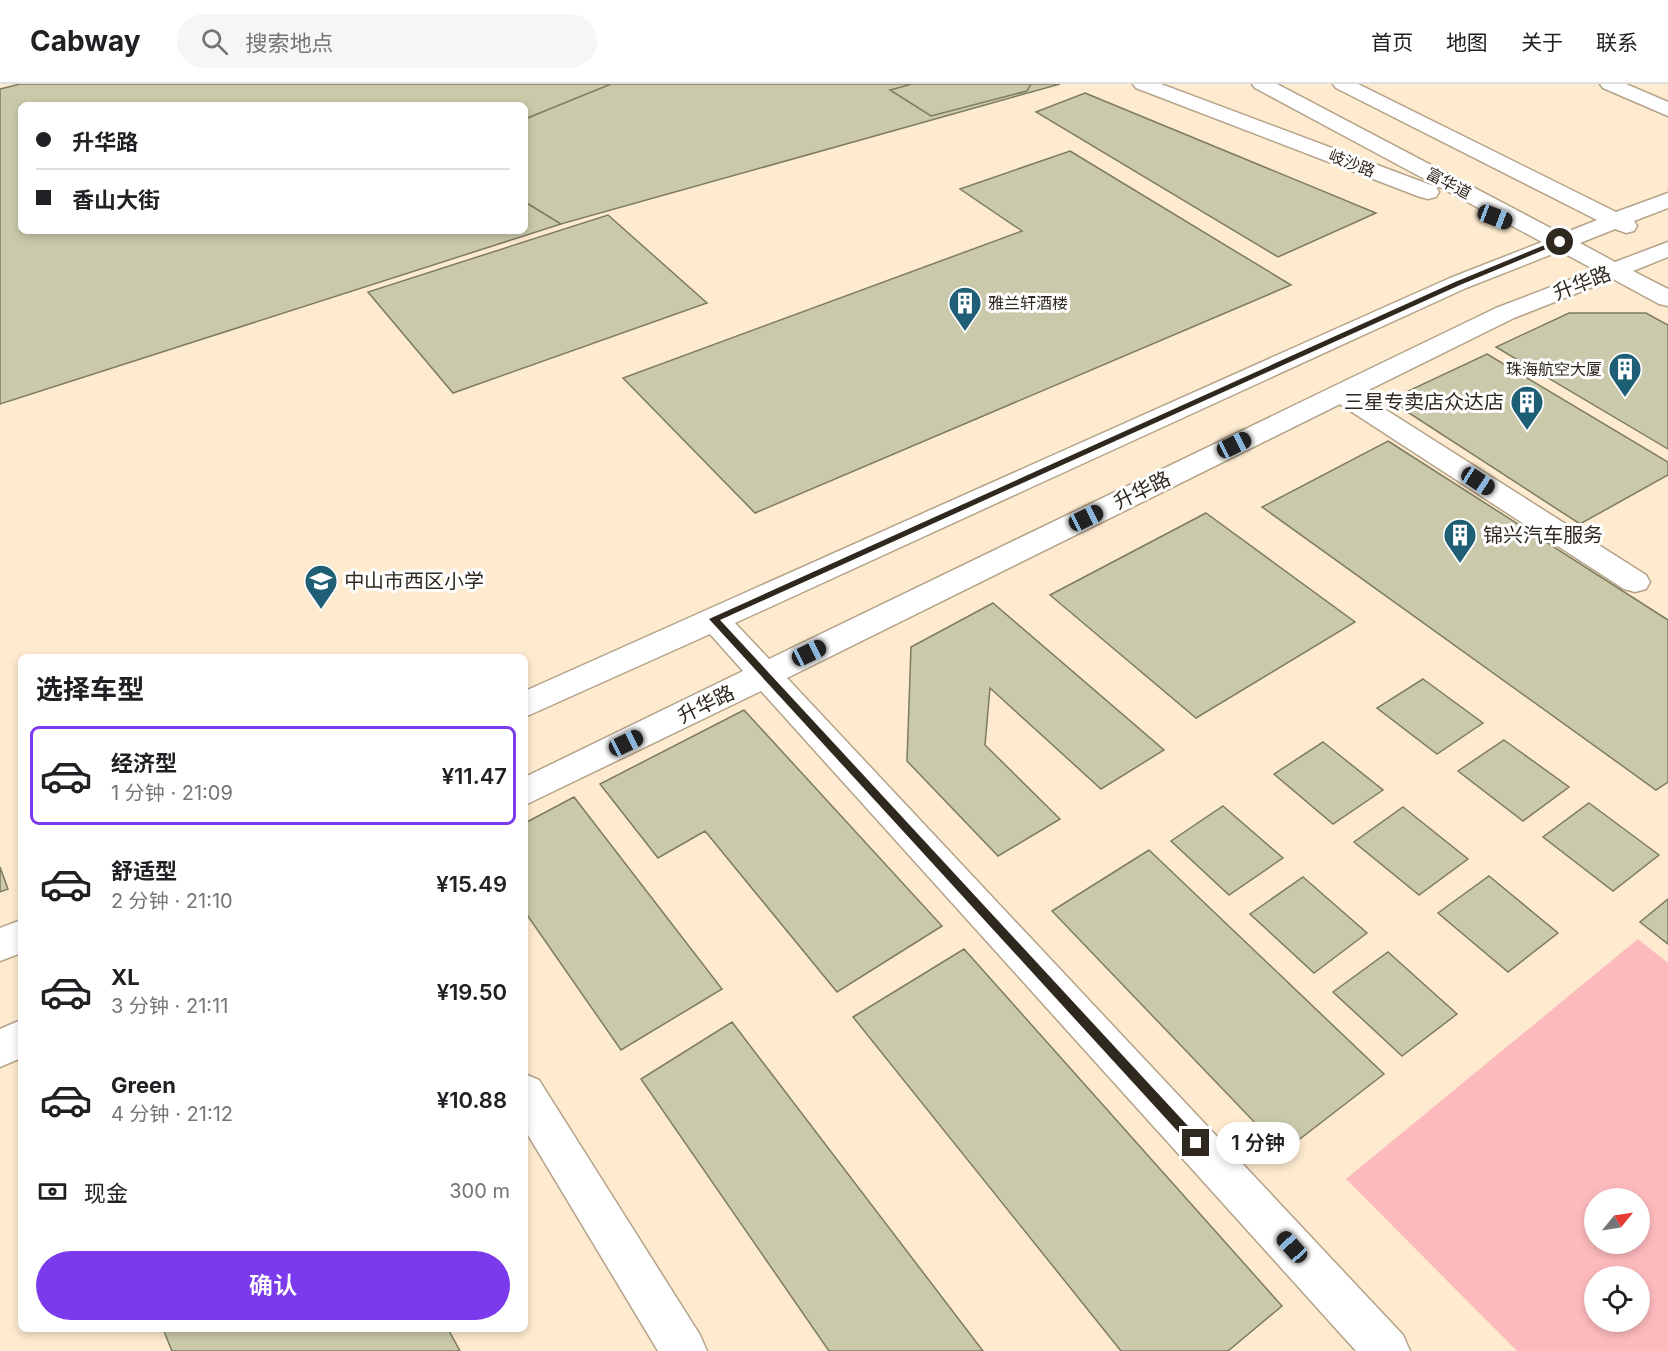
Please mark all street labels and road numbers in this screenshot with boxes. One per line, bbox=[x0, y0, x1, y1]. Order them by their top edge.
street label: 岐沙路 bbox=[1326, 145, 1378, 181]
street label: 富华道 bbox=[1423, 163, 1475, 203]
street label: 升华路 bbox=[1550, 261, 1614, 305]
street label: 升华路 bbox=[1110, 466, 1174, 514]
street label: 升华路 bbox=[674, 680, 738, 728]

